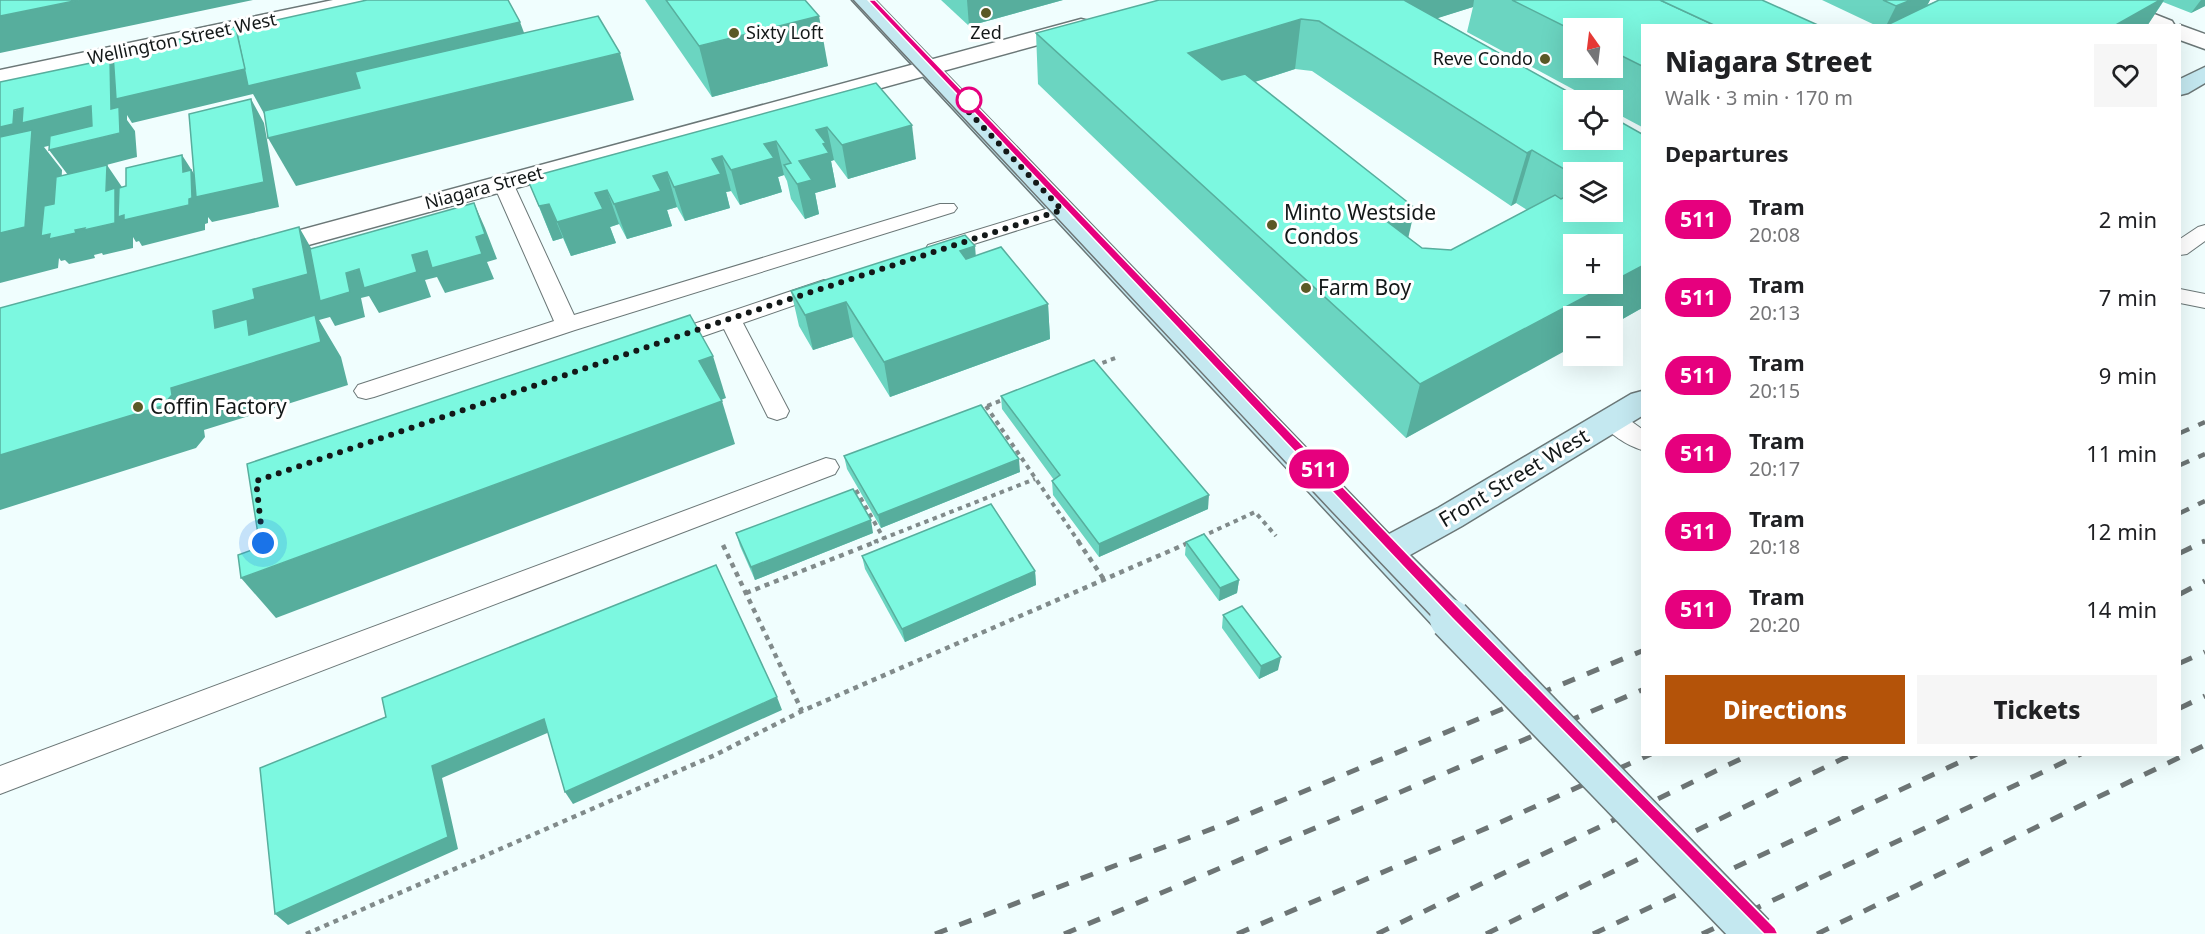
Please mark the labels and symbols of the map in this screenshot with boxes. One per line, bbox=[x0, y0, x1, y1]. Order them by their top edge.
street label: Wellington Street West bbox=[85, 6, 279, 70]
marker: Zed bbox=[979, 6, 993, 20]
north arrow bbox=[1563, 18, 1623, 78]
place label: Sixty Loft bbox=[746, 20, 824, 44]
place label: Zed bbox=[970, 20, 1002, 44]
marker: Sixty Loft bbox=[727, 26, 741, 40]
place label: Reve Condo bbox=[1433, 46, 1533, 70]
marker: Reve Condo bbox=[1538, 52, 1552, 66]
unlabelled marker bbox=[956, 87, 982, 113]
street label: Niagara Street bbox=[422, 160, 546, 214]
place label: Minto Westside Condos bbox=[1284, 198, 1436, 250]
marker: Minto Westside Condos bbox=[1265, 218, 1279, 232]
place label: Farm Boy bbox=[1318, 273, 1411, 301]
marker: Farm Boy bbox=[1299, 281, 1313, 295]
place label: Coffin Factory bbox=[150, 392, 287, 420]
marker: Coffin Factory bbox=[131, 400, 145, 414]
street label: Front Street West bbox=[1433, 421, 1594, 533]
line badge: 511 bbox=[1284, 450, 1354, 488]
your location bbox=[248, 528, 278, 558]

